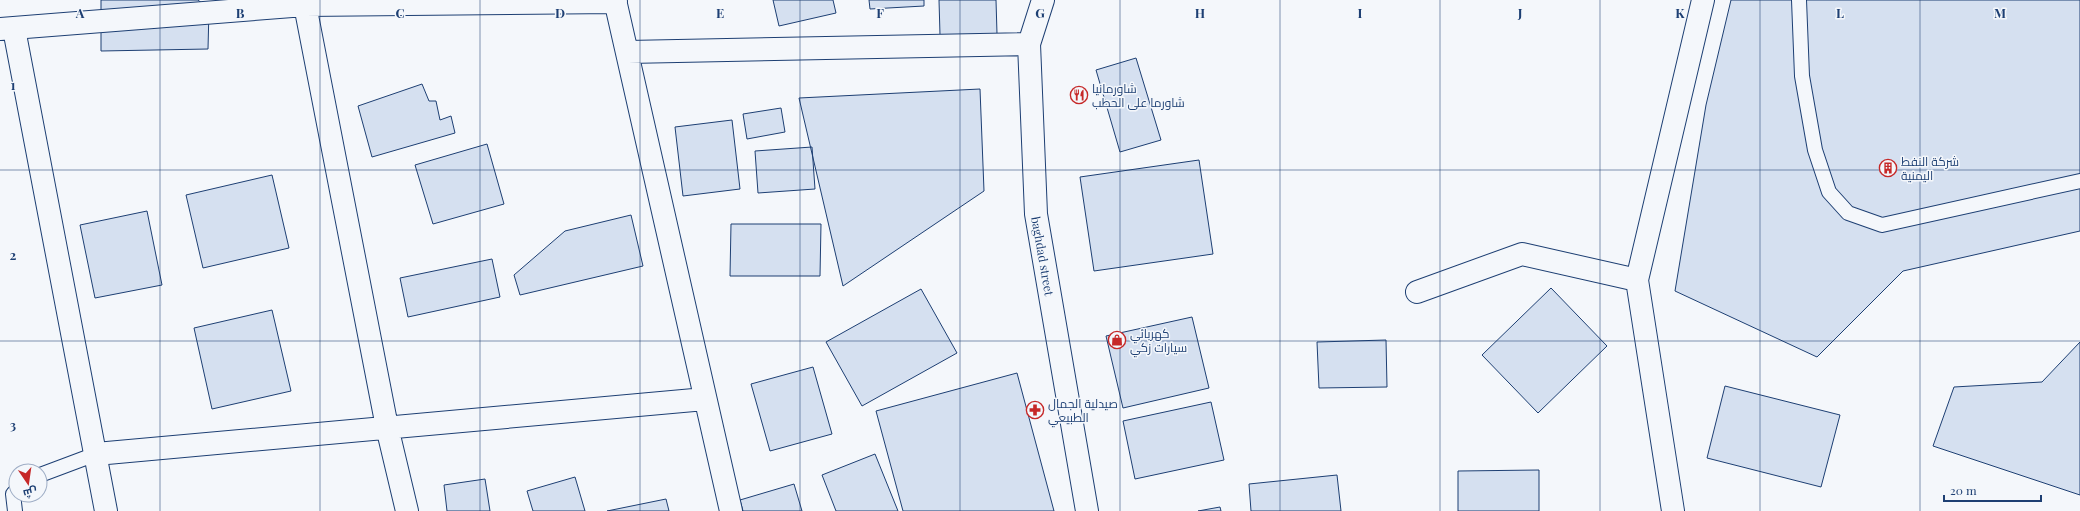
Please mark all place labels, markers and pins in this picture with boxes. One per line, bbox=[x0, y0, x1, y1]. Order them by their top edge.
place label: شاورمانيا شاورما على الحطب bbox=[1092, 80, 1185, 110]
restaurant icon: شاورمانيا شاورما على الحطب bbox=[1069, 85, 1089, 105]
place label: شركة النفط اليمنية bbox=[1901, 153, 1959, 183]
building icon: شركة النفط اليمنية bbox=[1878, 158, 1898, 178]
place label: كهربائي سيارات زكي bbox=[1130, 325, 1187, 358]
shop icon: كهربائي سيارات زكي bbox=[1107, 330, 1127, 350]
place label: صيدلية الجمال الطبيعي bbox=[1048, 395, 1118, 428]
pharmacy icon: صيدلية الجمال الطبيعي bbox=[1025, 400, 1045, 420]

